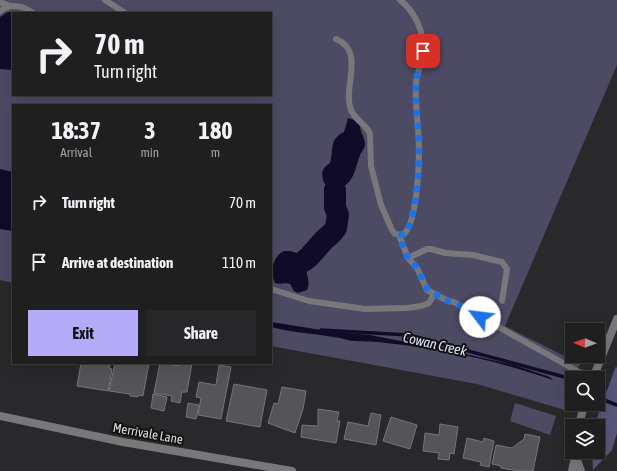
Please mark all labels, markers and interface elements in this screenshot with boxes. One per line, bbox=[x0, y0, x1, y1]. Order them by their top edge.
icon: right bbox=[28, 28, 80, 80]
text: 70 m bbox=[94, 28, 144, 60]
pin bbox=[406, 34, 440, 68]
icon: arrive bbox=[412, 40, 434, 62]
text: Turn right bbox=[94, 61, 157, 82]
text: 18:37 bbox=[52, 117, 101, 144]
text: 3 bbox=[144, 117, 155, 144]
text: 180 bbox=[199, 117, 232, 144]
text: Arrival bbox=[60, 145, 92, 160]
text: min bbox=[140, 145, 159, 160]
text: m bbox=[211, 145, 220, 160]
icon: right bbox=[28, 191, 50, 213]
text: Turn right bbox=[62, 194, 115, 211]
text: 70 m bbox=[229, 194, 256, 211]
icon: arrive bbox=[28, 251, 50, 273]
text: Arrive at destination bbox=[62, 254, 173, 271]
text: 110 m bbox=[222, 254, 256, 271]
position arrow bbox=[459, 296, 501, 338]
button: Exit bbox=[28, 310, 138, 356]
button: Share bbox=[146, 310, 256, 356]
north arrow bbox=[565, 323, 605, 363]
map controls bbox=[565, 323, 605, 459]
water label: Cowan Creek bbox=[402, 329, 469, 359]
button: search bbox=[565, 371, 605, 411]
button: layers bbox=[565, 419, 605, 459]
street label: Merrivale Lane bbox=[112, 420, 184, 447]

